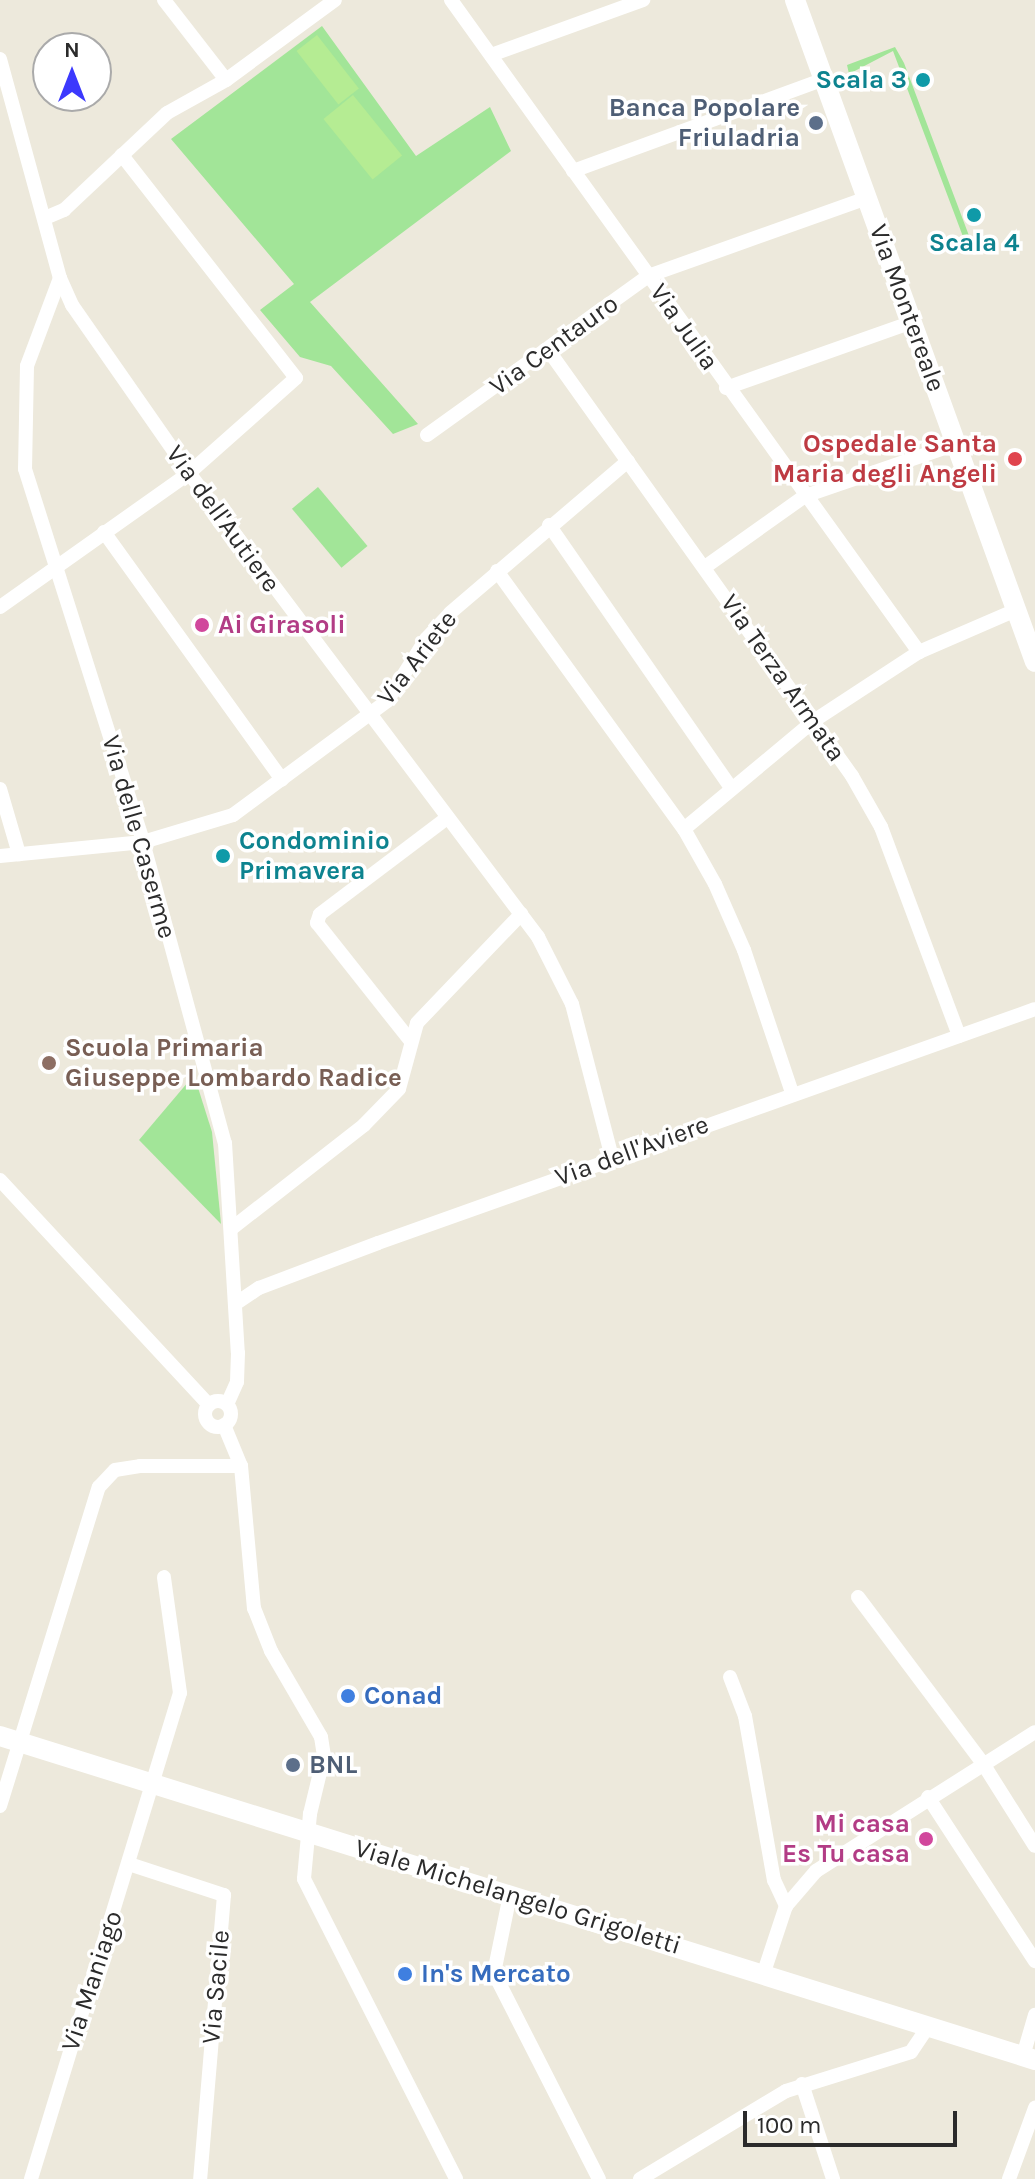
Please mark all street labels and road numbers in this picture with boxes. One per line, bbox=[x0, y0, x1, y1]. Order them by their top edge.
street label: Via Montereale bbox=[862, 220, 952, 396]
street label: Via Julia bbox=[643, 278, 725, 376]
street label: Via Centauro bbox=[484, 288, 624, 402]
street label: Via dell'Autiere bbox=[159, 439, 287, 599]
street label: Via Terza Armata bbox=[714, 589, 852, 767]
street label: Via Ariete bbox=[370, 604, 464, 712]
street label: Via delle Caserme bbox=[95, 732, 183, 942]
street label: Via dell'Aviere bbox=[551, 1109, 713, 1193]
street label: Viale Michelangelo Grigoletti bbox=[351, 1832, 685, 1962]
street label: Via Maniago bbox=[55, 1907, 129, 2055]
street label: Via Sacile bbox=[195, 1929, 237, 2045]

